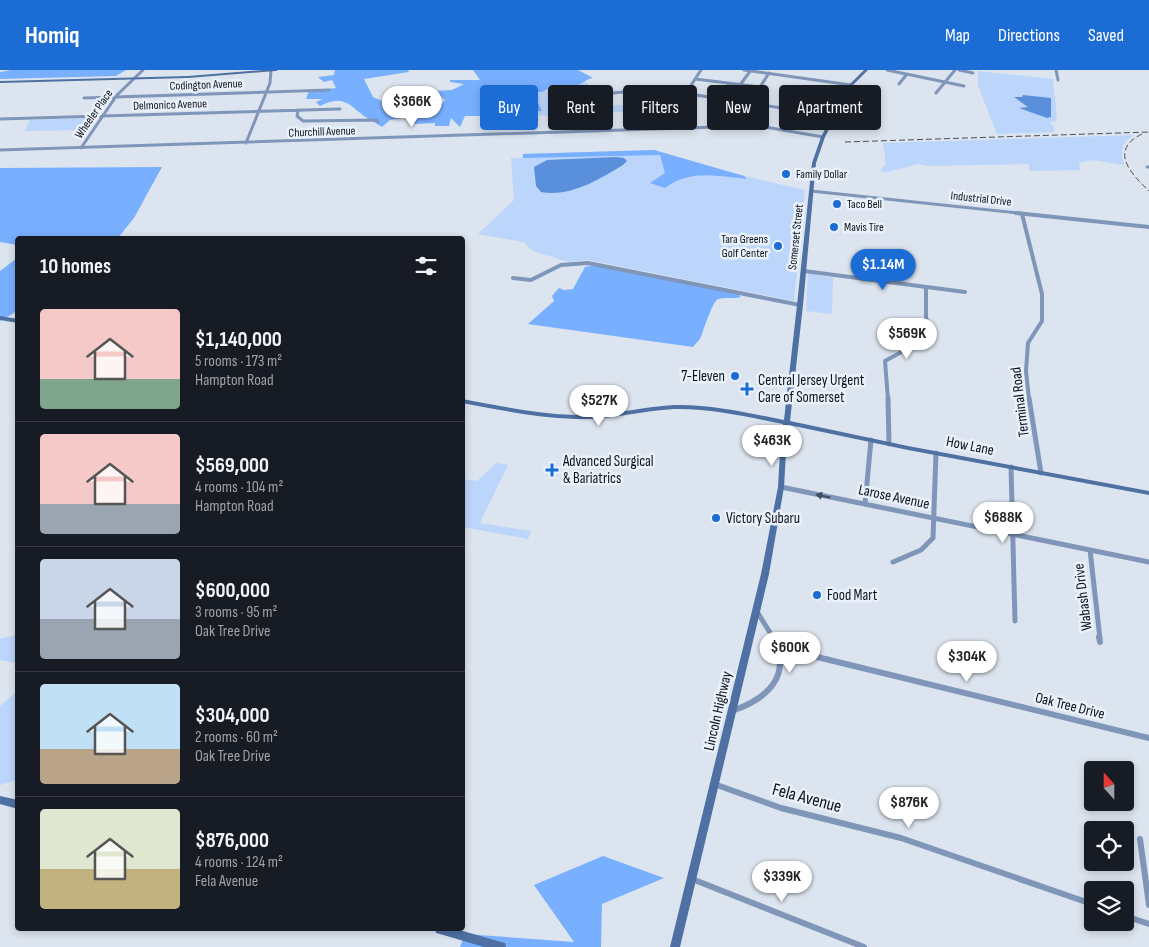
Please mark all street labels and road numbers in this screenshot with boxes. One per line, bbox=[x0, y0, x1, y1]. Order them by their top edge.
street label: Codington Avenue bbox=[169, 76, 243, 94]
street label: Wheeler Place bbox=[72, 86, 116, 141]
street label: Delmonico Avenue bbox=[133, 96, 207, 114]
street label: Churchill Avenue bbox=[288, 123, 356, 141]
street label: Industrial Drive bbox=[950, 188, 1012, 210]
street label: Somerset Street bbox=[785, 203, 807, 271]
street label: Terminal Road bbox=[1006, 366, 1034, 438]
street label: How Lane bbox=[944, 432, 996, 460]
street label: Larose Avenue bbox=[857, 480, 931, 514]
street label: Wabash Drive bbox=[1069, 562, 1097, 632]
street label: Lincoln Highway bbox=[700, 669, 736, 753]
street label: Oak Tree Drive bbox=[1033, 688, 1107, 724]
street label: Fela Avenue bbox=[770, 779, 844, 817]

